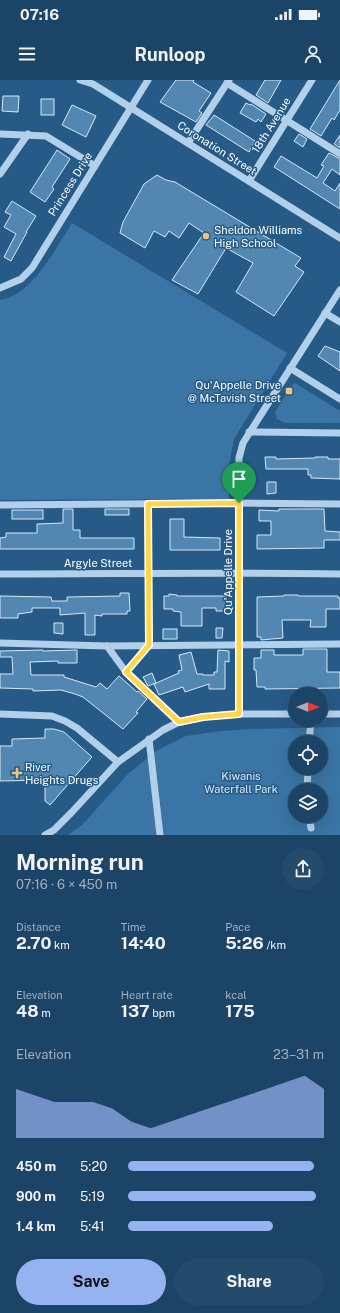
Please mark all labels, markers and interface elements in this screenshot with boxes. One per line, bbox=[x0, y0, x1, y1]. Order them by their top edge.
text: 07:16 bbox=[20, 6, 59, 23]
icon: menu bbox=[16, 43, 38, 65]
icon: person bbox=[302, 43, 324, 65]
text: Runloop bbox=[135, 44, 205, 65]
street label: 18th Avenue bbox=[249, 95, 293, 155]
street label: Coronation Street bbox=[175, 119, 259, 177]
street label: Princess Drive bbox=[46, 150, 94, 218]
place label: Sheldon Williams High School bbox=[214, 224, 303, 249]
marker: Sheldon Williams High School bbox=[201, 231, 211, 241]
place label: Qu'Appelle Drive @ McTavish Street bbox=[188, 379, 281, 404]
marker: Qu'Appelle Drive @ McTavish Street bbox=[284, 386, 294, 396]
pin bbox=[222, 462, 256, 503]
icon: arrive bbox=[228, 468, 250, 490]
street label: Qu'Appelle Drive bbox=[222, 529, 234, 615]
street label: Argyle Street bbox=[64, 557, 132, 569]
north arrow bbox=[288, 687, 328, 727]
map controls bbox=[288, 687, 328, 823]
button: locate bbox=[288, 735, 328, 775]
place label: River Heights Drugs bbox=[25, 761, 99, 786]
marker: River Heights Drugs bbox=[12, 768, 22, 778]
park label: Kiwanis Waterfall Park bbox=[204, 770, 278, 795]
button: layers bbox=[288, 783, 328, 823]
button: share bbox=[282, 848, 324, 890]
text: Morning run bbox=[16, 849, 144, 875]
text: 07:16 · 6 × 450 m bbox=[16, 877, 117, 892]
text: Distance bbox=[16, 921, 61, 933]
text: Time bbox=[121, 921, 146, 933]
text: Pace bbox=[225, 921, 250, 933]
text: 2.70 bbox=[16, 933, 51, 953]
text: 14:40 bbox=[121, 933, 166, 953]
text: 5:26 bbox=[225, 933, 264, 953]
text: km bbox=[51, 939, 70, 951]
text: /km bbox=[264, 939, 286, 951]
text: Elevation bbox=[16, 989, 63, 1001]
text: Heart rate bbox=[121, 989, 173, 1001]
text: kcal bbox=[225, 989, 247, 1001]
text: 48 bbox=[16, 1001, 39, 1021]
text: 137 bbox=[121, 1001, 150, 1021]
text: 175 bbox=[225, 1001, 255, 1021]
text: m bbox=[39, 1007, 51, 1019]
text: bpm bbox=[150, 1007, 175, 1019]
text: Elevation bbox=[16, 1047, 71, 1062]
text: 23–31 m bbox=[273, 1047, 324, 1062]
text: 450 m bbox=[16, 1159, 56, 1174]
text: 5:20 bbox=[80, 1159, 107, 1174]
text: 900 m bbox=[16, 1189, 56, 1204]
text: 5:19 bbox=[80, 1189, 105, 1204]
text: 1.4 km bbox=[16, 1219, 56, 1234]
text: 5:41 bbox=[80, 1219, 105, 1234]
button: Save bbox=[16, 1259, 166, 1305]
button: Share bbox=[174, 1259, 324, 1305]

